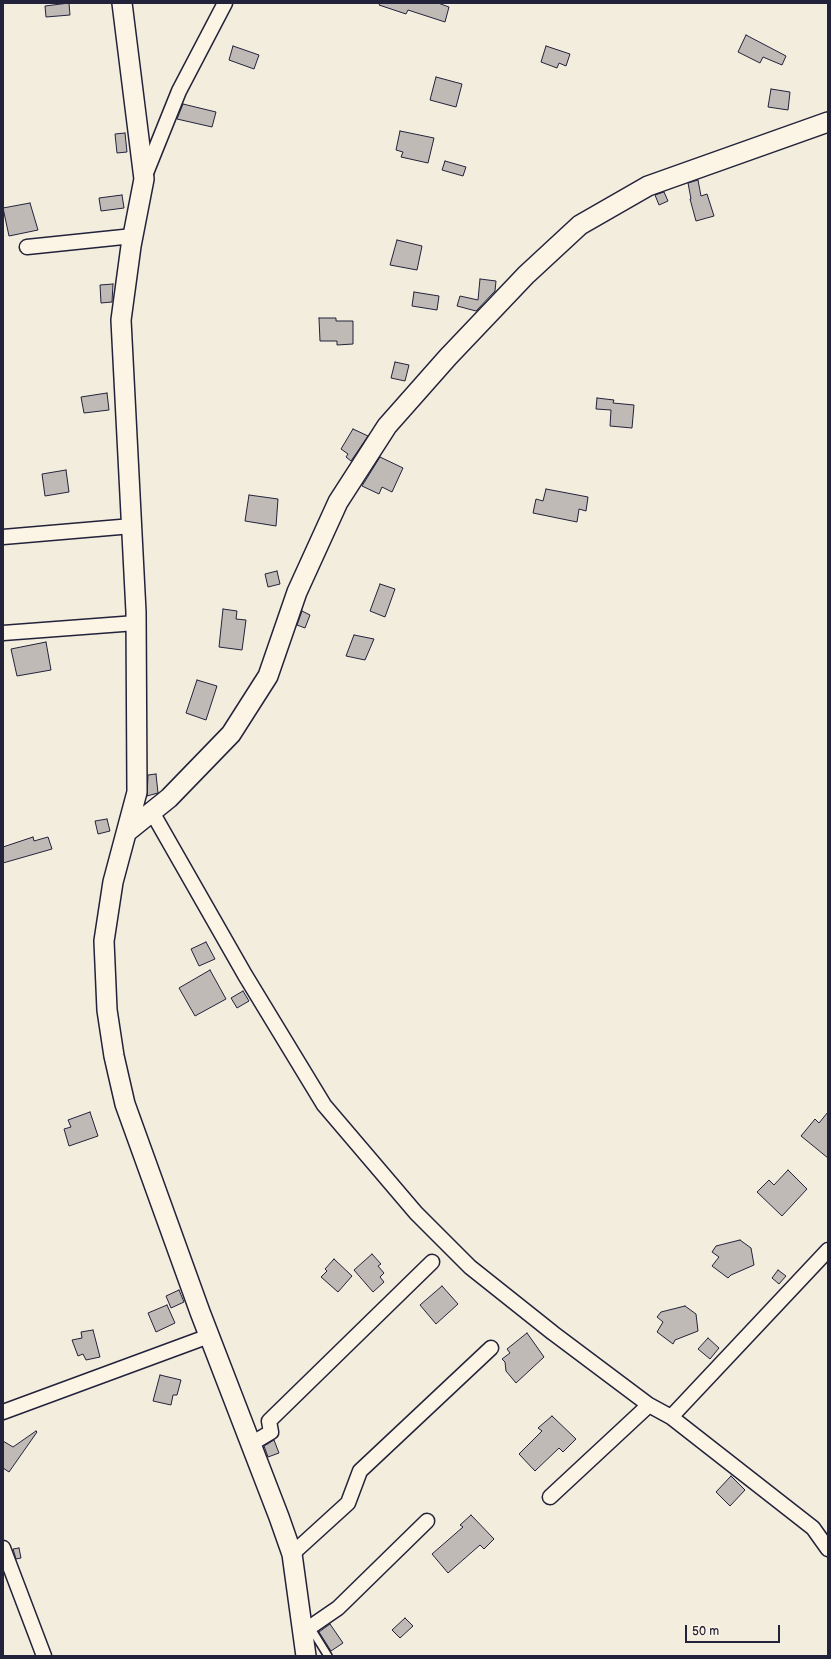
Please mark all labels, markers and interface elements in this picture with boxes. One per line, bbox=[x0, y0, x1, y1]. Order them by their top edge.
scale bar bbox=[687, 1617, 782, 1643]
text: 50 m bbox=[692, 1624, 719, 1639]

